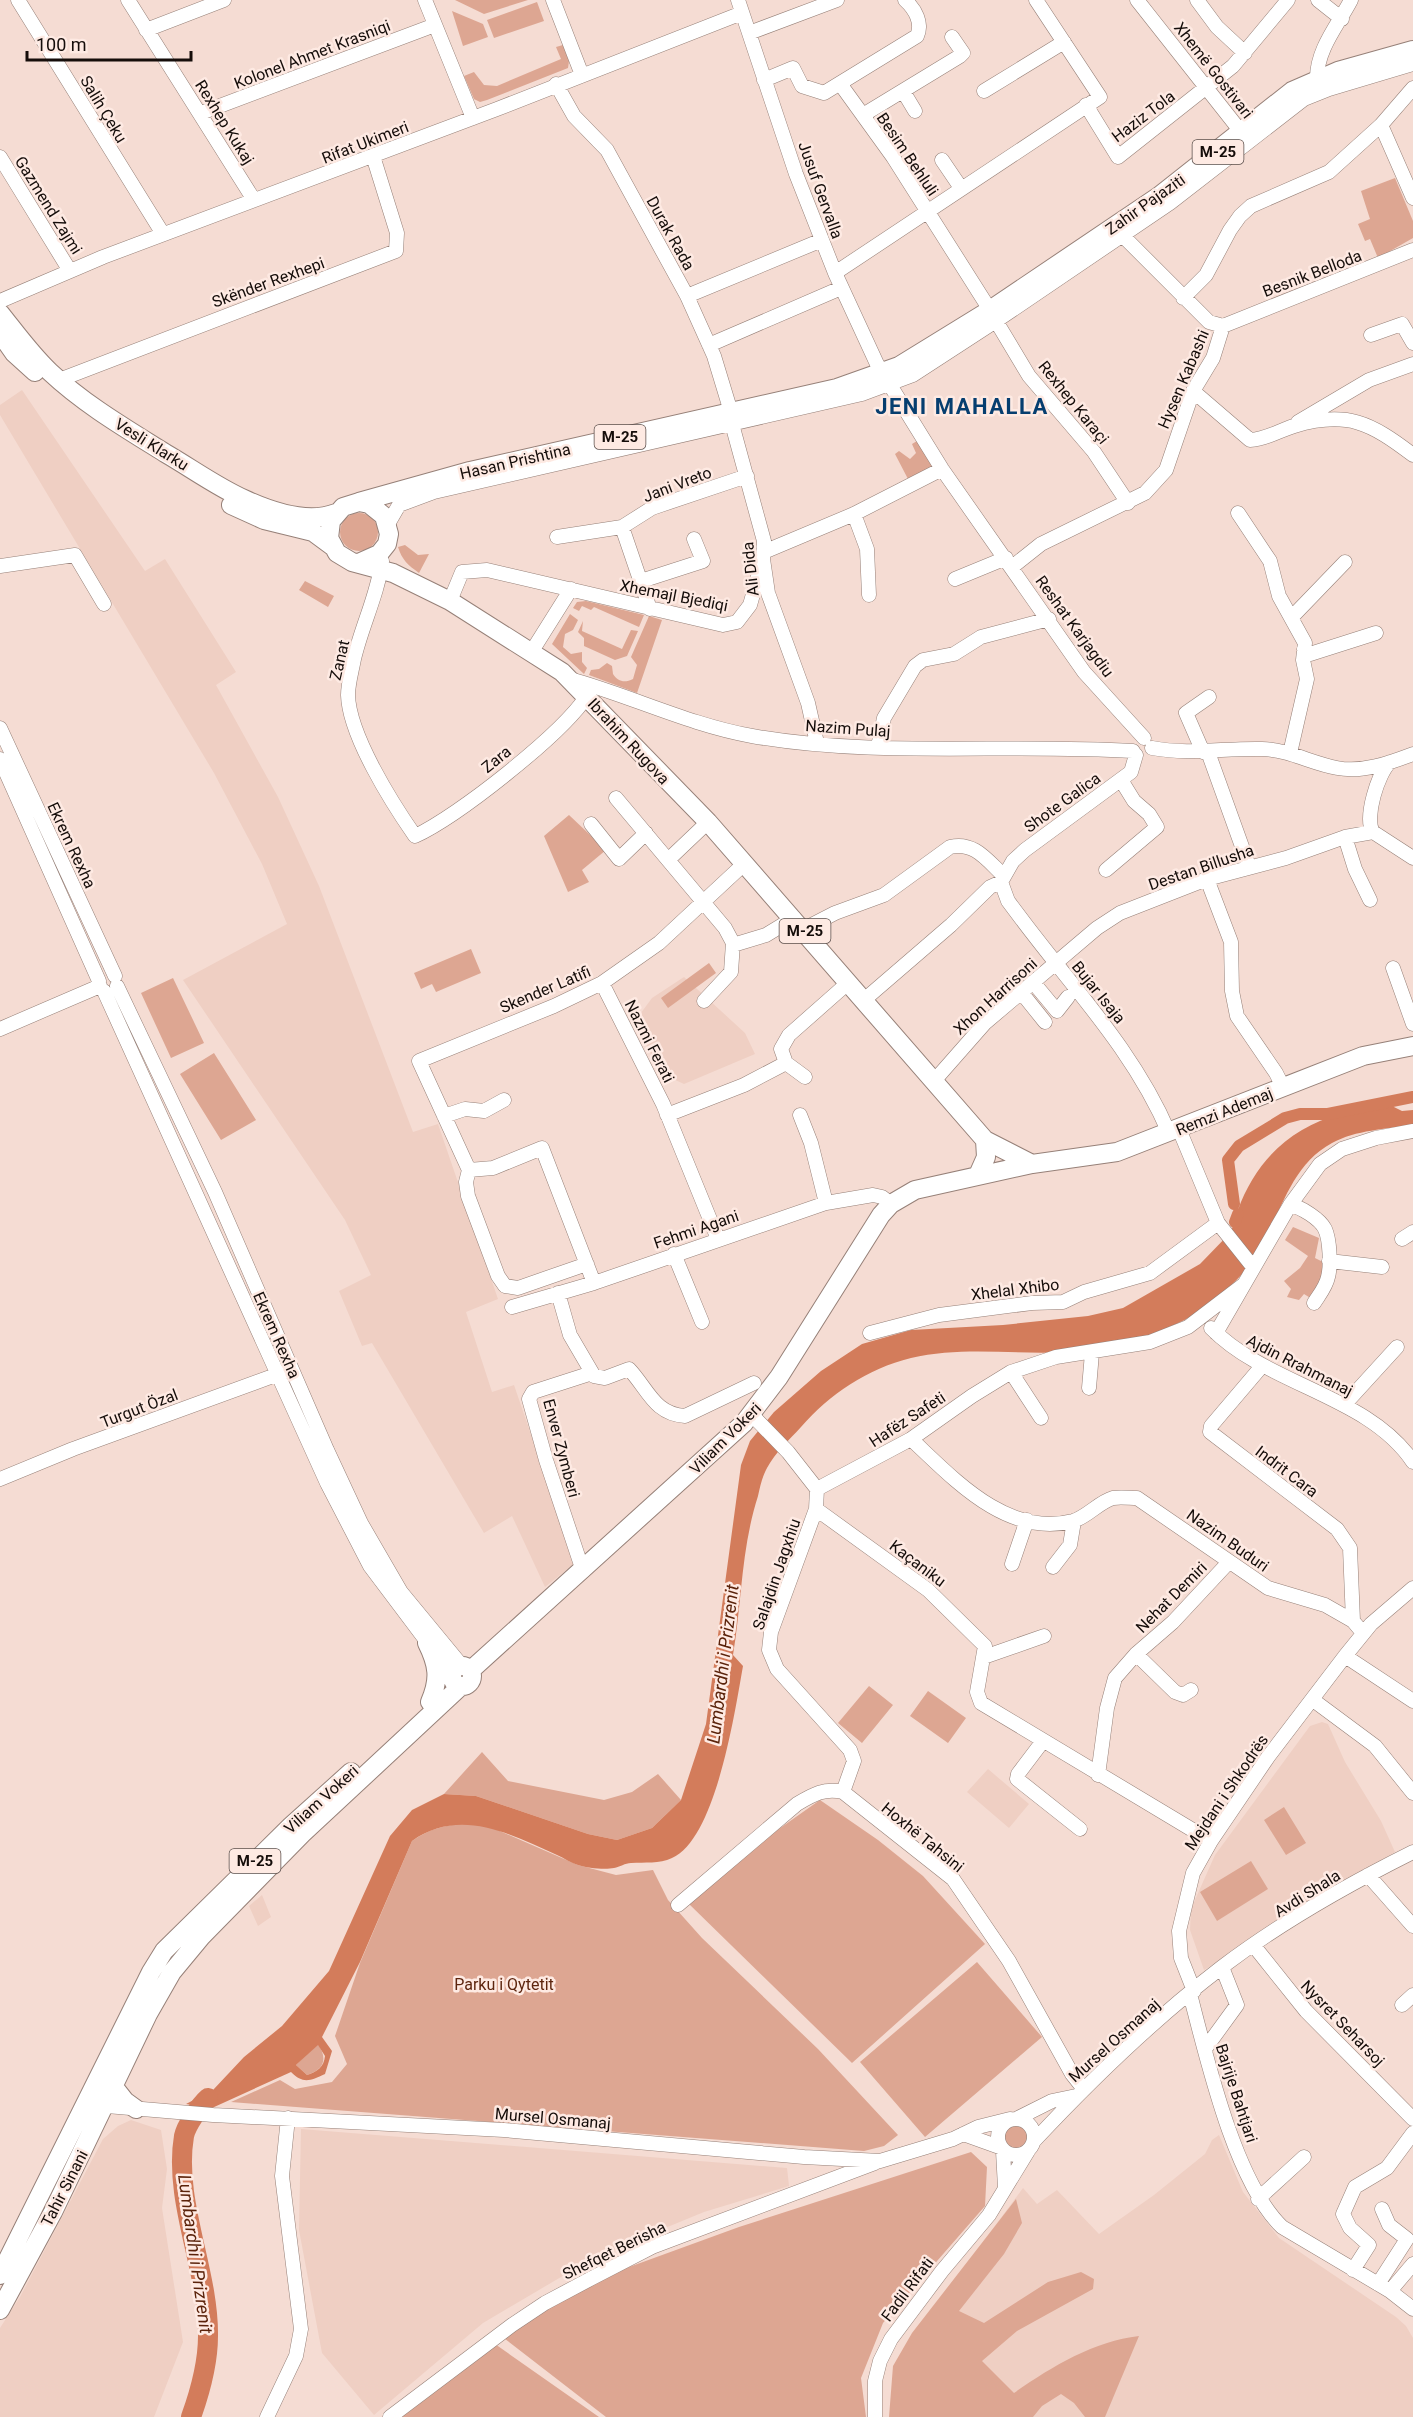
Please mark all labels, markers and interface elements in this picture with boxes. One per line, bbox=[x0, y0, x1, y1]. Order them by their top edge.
street label: Kolonel Ahmet Krasniqi bbox=[231, 16, 393, 93]
street label: Xhemë Gostivari bbox=[1170, 18, 1257, 122]
scale bar bbox=[27, 24, 190, 62]
text: 100 m bbox=[36, 34, 87, 55]
street label: Salih Çeku bbox=[76, 72, 131, 146]
street label: Rexhep Kukaj bbox=[191, 77, 258, 168]
street label: Haziz Tola bbox=[1108, 87, 1179, 146]
street label: Besim Behluli bbox=[873, 109, 942, 200]
street label: Rifat Ukimeri bbox=[319, 117, 411, 168]
street label: Jusuf Gervalla bbox=[794, 139, 847, 241]
road number: M-25 bbox=[1192, 140, 1244, 164]
street label: Gazmend Zajmi bbox=[11, 153, 86, 258]
street label: Zahir Pajaziti bbox=[1102, 170, 1189, 239]
street label: Durak Rada bbox=[642, 193, 699, 273]
street label: Besnik Belloda bbox=[1260, 246, 1364, 301]
street label: Skënder Rexhepi bbox=[209, 253, 327, 312]
street label: Hysen Kabashi bbox=[1154, 327, 1213, 432]
street label: Rexhep Karaçi bbox=[1034, 357, 1113, 448]
district label: JENI MAHALLA bbox=[875, 394, 1049, 419]
street label: Vesli Klarku bbox=[111, 414, 192, 475]
road number: M-25 bbox=[594, 425, 646, 449]
street label: Hasan Prishtina bbox=[458, 440, 572, 483]
street label: Jani Vreto bbox=[640, 463, 714, 506]
street label: Ali Dida bbox=[738, 541, 763, 597]
street label: Reshat Karjagdiu bbox=[1031, 572, 1118, 681]
street label: Xhemajl Bjediqi bbox=[618, 576, 730, 615]
street label: Zanat bbox=[326, 638, 353, 682]
street label: Ibrahim Rugova bbox=[584, 694, 673, 788]
street label: Nazim Pulaj bbox=[805, 716, 891, 741]
street label: Zara bbox=[478, 742, 515, 777]
street label: Shote Galica bbox=[1020, 768, 1104, 836]
street label: Ekrem Rexha bbox=[43, 799, 100, 891]
street label: Destan Billusha bbox=[1146, 841, 1256, 894]
road number: M-25 bbox=[780, 919, 830, 943]
street label: Xhon Harrisoni bbox=[950, 954, 1041, 1039]
street label: Bujar Isaja bbox=[1068, 957, 1129, 1027]
street label: Skender Latifi bbox=[497, 962, 594, 1017]
street label: Nazmi Ferati bbox=[621, 997, 678, 1086]
street label: Remzi Ademaj bbox=[1173, 1083, 1275, 1140]
street label: Fehmi Agani bbox=[651, 1206, 741, 1253]
street label: Xhelal Xhibo bbox=[970, 1275, 1060, 1304]
street label: Ekrem Rexha bbox=[249, 1289, 304, 1381]
street label: Ajdin Rrahmanaj bbox=[1244, 1331, 1356, 1400]
street label: Turgut Özal bbox=[98, 1385, 181, 1432]
street label: Hafëz Safeti bbox=[866, 1388, 949, 1451]
street label: Enver Zymberi bbox=[539, 1397, 584, 1499]
street label: Viliam Vokeri bbox=[686, 1399, 765, 1478]
street label: Indrit Cara bbox=[1252, 1442, 1322, 1501]
street label: Nazim Buduri bbox=[1183, 1505, 1272, 1576]
street label: Salajdin Jagxhiu bbox=[749, 1516, 804, 1632]
street label: Kaçaniku bbox=[886, 1536, 950, 1591]
street label: Nehat Demiri bbox=[1132, 1558, 1211, 1637]
water label: Lumbardhi i Prizrenit bbox=[702, 1583, 743, 1745]
street label: Mejdani i Shkodrës bbox=[1181, 1731, 1272, 1854]
street label: Viliam Vokeri bbox=[280, 1761, 362, 1838]
street label: Hoxhë Tahsini bbox=[878, 1798, 968, 1876]
road number: M-25 bbox=[230, 1849, 280, 1873]
street label: Avdi Shala bbox=[1271, 1866, 1344, 1921]
park label: Parku i Qytetit bbox=[454, 1975, 554, 1994]
street label: Nysret Seharsoj bbox=[1297, 1976, 1388, 2070]
street label: Mursel Osmanaj bbox=[1065, 1994, 1164, 2086]
street label: Bajrije Bahtjari bbox=[1212, 2041, 1261, 2145]
street label: Mursel Osmanaj bbox=[494, 2104, 612, 2133]
street label: Tahir Sinani bbox=[37, 2147, 92, 2230]
water label: Lumbardhi i Prizrenit bbox=[174, 2173, 217, 2335]
street label: Shefqet Berisha bbox=[559, 2217, 669, 2284]
street label: Fadil Rifati bbox=[877, 2254, 938, 2325]

